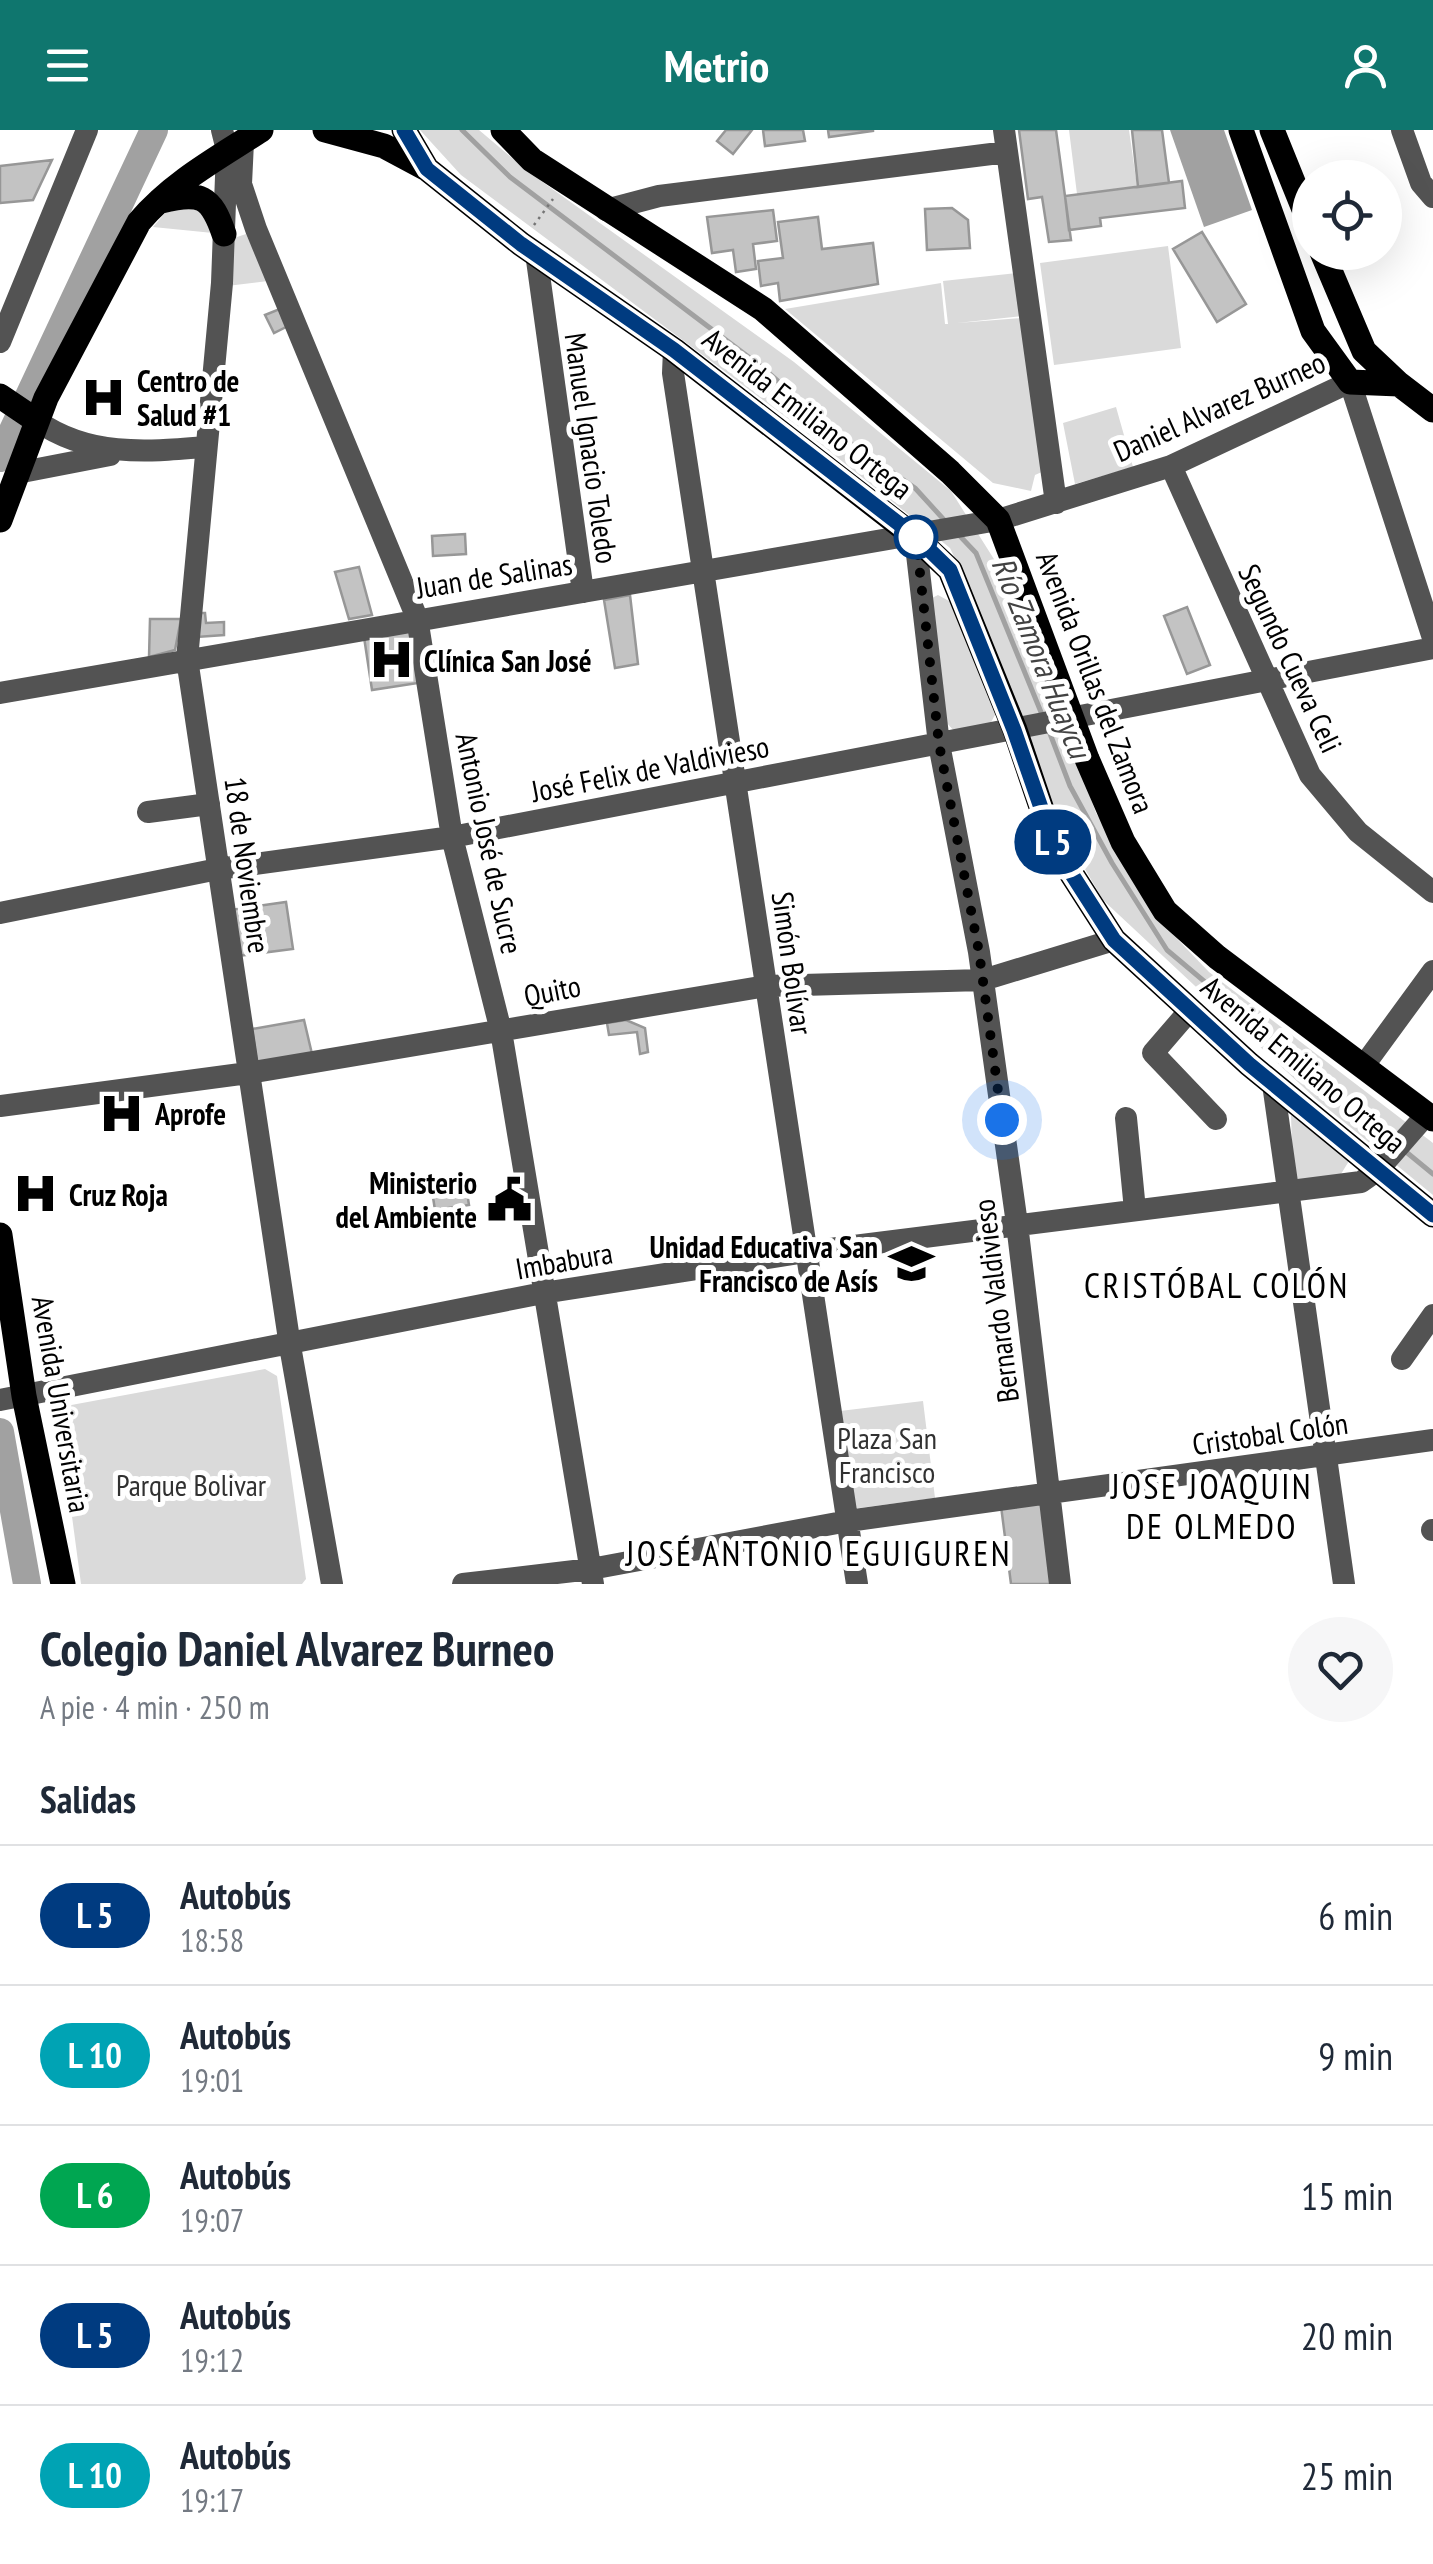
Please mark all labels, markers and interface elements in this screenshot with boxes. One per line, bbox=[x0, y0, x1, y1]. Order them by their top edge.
text: Metrio bbox=[664, 36, 769, 94]
icon: menu bbox=[40, 38, 95, 93]
icon: person bbox=[1338, 38, 1393, 93]
map controls bbox=[1292, 160, 1402, 270]
button: locate bbox=[1292, 160, 1402, 270]
street label: Avenida Emiliano Ortega bbox=[695, 319, 921, 507]
street label: Manuel Ignacio Toledo bbox=[557, 330, 627, 566]
street label: Daniel Alvarez Burneo bbox=[1107, 342, 1331, 470]
place label: Centro de Salud #1 bbox=[137, 361, 239, 434]
hospital icon: Centro de Salud #1 bbox=[80, 373, 128, 421]
unlabelled marker bbox=[895, 516, 937, 558]
street label: Juan de Salinas bbox=[412, 543, 575, 607]
street label: Avenida Orillas del Zamora bbox=[1028, 545, 1164, 819]
water label: Río Zamora Huaycu bbox=[983, 550, 1102, 766]
street label: Segundo Cueva Celi bbox=[1230, 558, 1352, 758]
hospital icon: Clínica San José bbox=[367, 636, 415, 684]
place label: Clínica San José bbox=[424, 641, 592, 680]
street label: José Felix de Valdivieso bbox=[527, 726, 772, 810]
street label: Antonio José de Sucre bbox=[448, 729, 532, 957]
street label: 18 de Noviembre bbox=[216, 774, 280, 956]
line badge: L 5 bbox=[996, 810, 1110, 874]
text: L 5 bbox=[1034, 819, 1072, 865]
street label: Simón Bolívar bbox=[764, 889, 822, 1038]
street label: Quito bbox=[520, 965, 584, 1015]
street label: Avenida Emiliano Ortega bbox=[1194, 967, 1414, 1161]
hospital icon: Aprofe bbox=[98, 1089, 146, 1137]
place label: Aprofe bbox=[154, 1094, 226, 1133]
your location bbox=[977, 1095, 1027, 1145]
place label: Ministerio del Ambiente bbox=[336, 1163, 477, 1236]
hospital icon: Cruz Roja bbox=[12, 1170, 60, 1218]
place label: Cruz Roja bbox=[69, 1175, 168, 1214]
public building icon: Ministerio del Ambiente bbox=[486, 1175, 534, 1223]
street label: Bernardo Valdivieso bbox=[963, 1197, 1027, 1405]
place label: Unidad Educativa San Francisco de Asís bbox=[650, 1227, 878, 1300]
street label: Imbabura bbox=[512, 1232, 616, 1288]
school or university icon: Unidad Educativa San Francisco de Asís bbox=[887, 1239, 935, 1287]
district label: CRISTÓBAL COLÓN bbox=[1084, 1262, 1350, 1308]
street label: Avenida Universitaria bbox=[24, 1293, 100, 1515]
street label: Cristobal Colón bbox=[1190, 1403, 1350, 1463]
park label: Plaza San Francisco bbox=[837, 1418, 937, 1491]
district label: JOSE JOAQUIN DE OLMEDO bbox=[1110, 1463, 1313, 1549]
park label: Parque Bolivar bbox=[116, 1465, 267, 1504]
district label: JOSÉ ANTONIO EGUIGUREN bbox=[625, 1530, 1012, 1576]
text: Colegio Daniel Alvarez Burneo bbox=[40, 1617, 554, 1679]
button: heart bbox=[1288, 1617, 1393, 1722]
text: A pie · 4 min · 250 m bbox=[40, 1686, 270, 1728]
text: Salidas bbox=[40, 1774, 136, 1823]
text: Autobús bbox=[180, 1870, 291, 1919]
text: 6 min bbox=[1318, 1891, 1393, 1940]
text: L 5 bbox=[76, 1892, 114, 1938]
text: 18:58 bbox=[180, 1919, 244, 1961]
text: Autobús bbox=[180, 2010, 291, 2059]
text: 9 min bbox=[1318, 2031, 1393, 2080]
text: L 10 bbox=[68, 2032, 122, 2078]
text: 19:01 bbox=[180, 2059, 244, 2101]
text: Autobús bbox=[180, 2150, 291, 2199]
text: 15 min bbox=[1301, 2171, 1393, 2220]
text: L 6 bbox=[76, 2172, 114, 2218]
text: 19:07 bbox=[180, 2199, 244, 2241]
text: Autobús bbox=[180, 2290, 291, 2339]
text: 20 min bbox=[1301, 2311, 1393, 2360]
text: L 5 bbox=[76, 2312, 114, 2358]
text: 19:12 bbox=[180, 2339, 244, 2381]
text: Autobús bbox=[180, 2430, 291, 2479]
text: 25 min bbox=[1301, 2451, 1393, 2500]
text: L 10 bbox=[68, 2452, 122, 2498]
text: 19:17 bbox=[180, 2479, 244, 2521]

